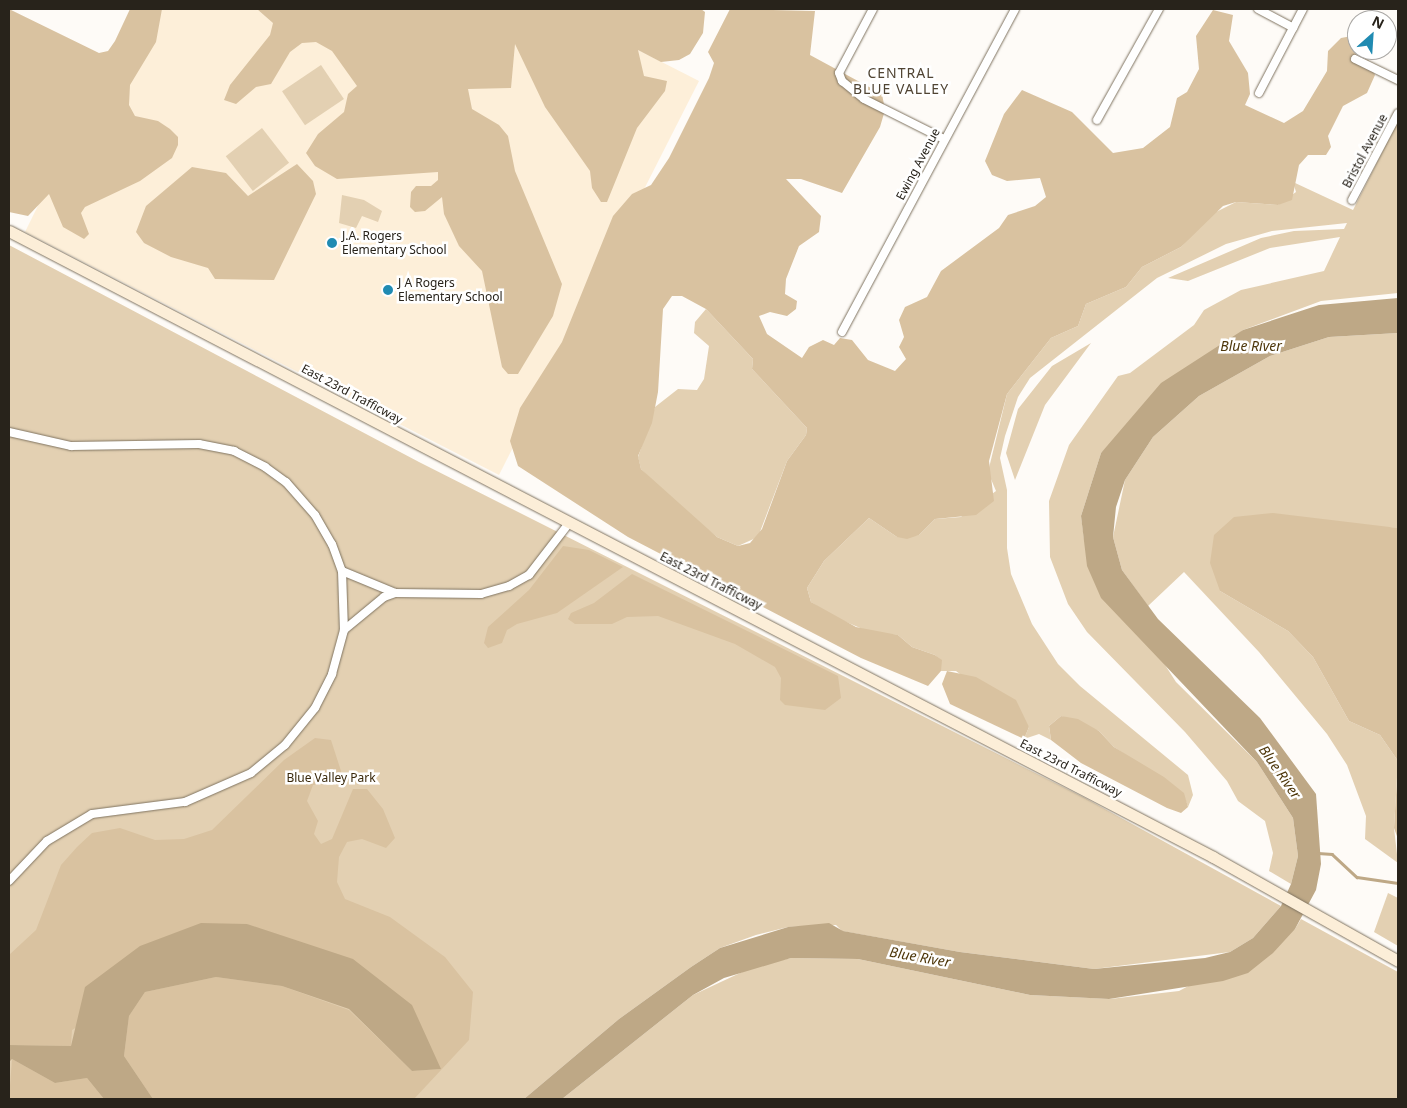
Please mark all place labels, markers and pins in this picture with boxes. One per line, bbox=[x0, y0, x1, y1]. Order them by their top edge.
place label: J.A. Rogers Elementary School bbox=[342, 229, 447, 257]
marker: J.A. Rogers Elementary School bbox=[326, 237, 338, 249]
place label: J A Rogers Elementary School bbox=[398, 276, 503, 304]
marker: J A Rogers Elementary School bbox=[382, 284, 394, 296]

